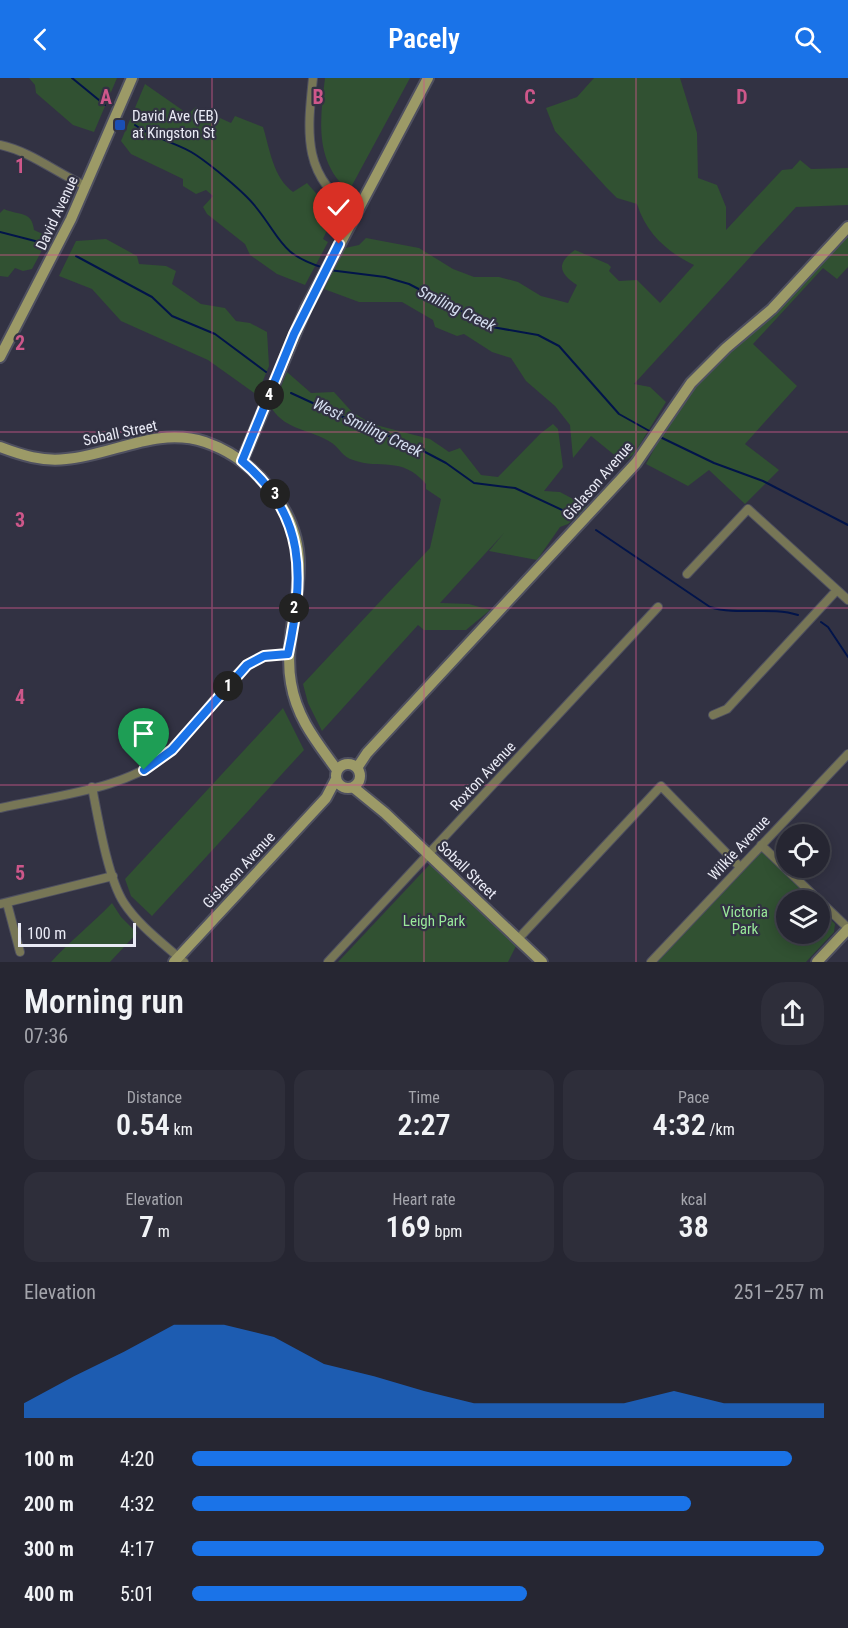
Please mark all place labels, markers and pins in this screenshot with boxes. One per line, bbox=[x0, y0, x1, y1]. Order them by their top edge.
place label: David Ave (EB) at Kingston St bbox=[132, 107, 219, 142]
marker: David Ave (EB) at Kingston St bbox=[113, 118, 127, 132]
pin bbox=[313, 182, 364, 244]
pin: 4 bbox=[254, 380, 284, 410]
pin: 3 bbox=[260, 479, 290, 509]
pin: 2 bbox=[279, 593, 309, 623]
pin: 1 bbox=[213, 671, 243, 701]
pin bbox=[118, 708, 169, 770]

